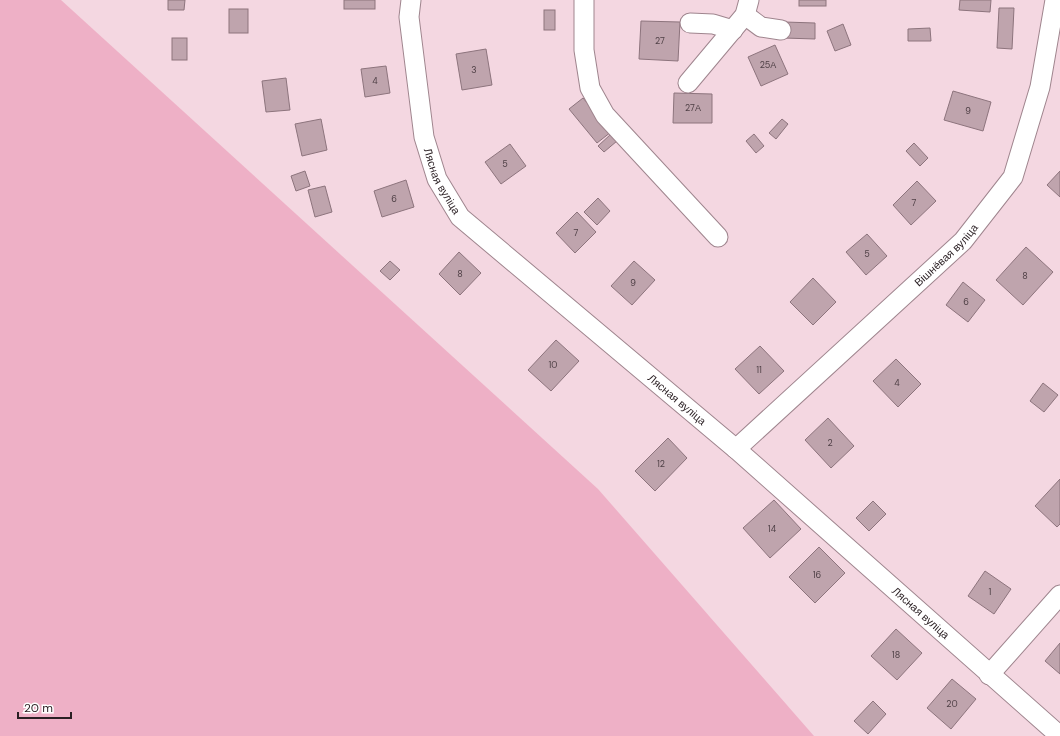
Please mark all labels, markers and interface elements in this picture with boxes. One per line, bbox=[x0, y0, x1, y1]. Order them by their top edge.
house number: 27 bbox=[655, 35, 665, 47]
house number: 25А bbox=[760, 59, 776, 71]
house number: 3 bbox=[471, 64, 477, 76]
house number: 4 bbox=[372, 75, 378, 87]
house number: 27А bbox=[685, 102, 701, 114]
house number: 9 bbox=[965, 105, 971, 117]
street label: Лясная вуліца bbox=[421, 146, 464, 218]
house number: 5 bbox=[502, 158, 508, 170]
house number: 6 bbox=[391, 193, 397, 205]
house number: 7 bbox=[912, 197, 917, 209]
street label: Вішнёвая вуліца bbox=[911, 220, 981, 289]
house number: 7 bbox=[574, 227, 579, 239]
house number: 5 bbox=[864, 248, 870, 260]
house number: 8 bbox=[457, 268, 463, 280]
house number: 8 bbox=[1022, 270, 1028, 282]
house number: 9 bbox=[630, 277, 636, 289]
house number: 6 bbox=[963, 296, 969, 308]
house number: 10 bbox=[549, 359, 557, 371]
house number: 11 bbox=[756, 364, 762, 376]
street label: Лясная вуліца bbox=[645, 371, 710, 429]
house number: 4 bbox=[894, 377, 900, 389]
house number: 2 bbox=[827, 437, 833, 449]
house number: 12 bbox=[657, 458, 665, 470]
house number: 14 bbox=[768, 523, 777, 535]
house number: 16 bbox=[813, 569, 822, 581]
street label: Лясная вуліца bbox=[889, 584, 953, 642]
house number: 1 bbox=[989, 586, 992, 598]
house number: 18 bbox=[892, 649, 900, 661]
scale bar bbox=[18, 694, 71, 720]
house number: 20 bbox=[946, 698, 958, 710]
text: 20 m bbox=[24, 700, 53, 716]

